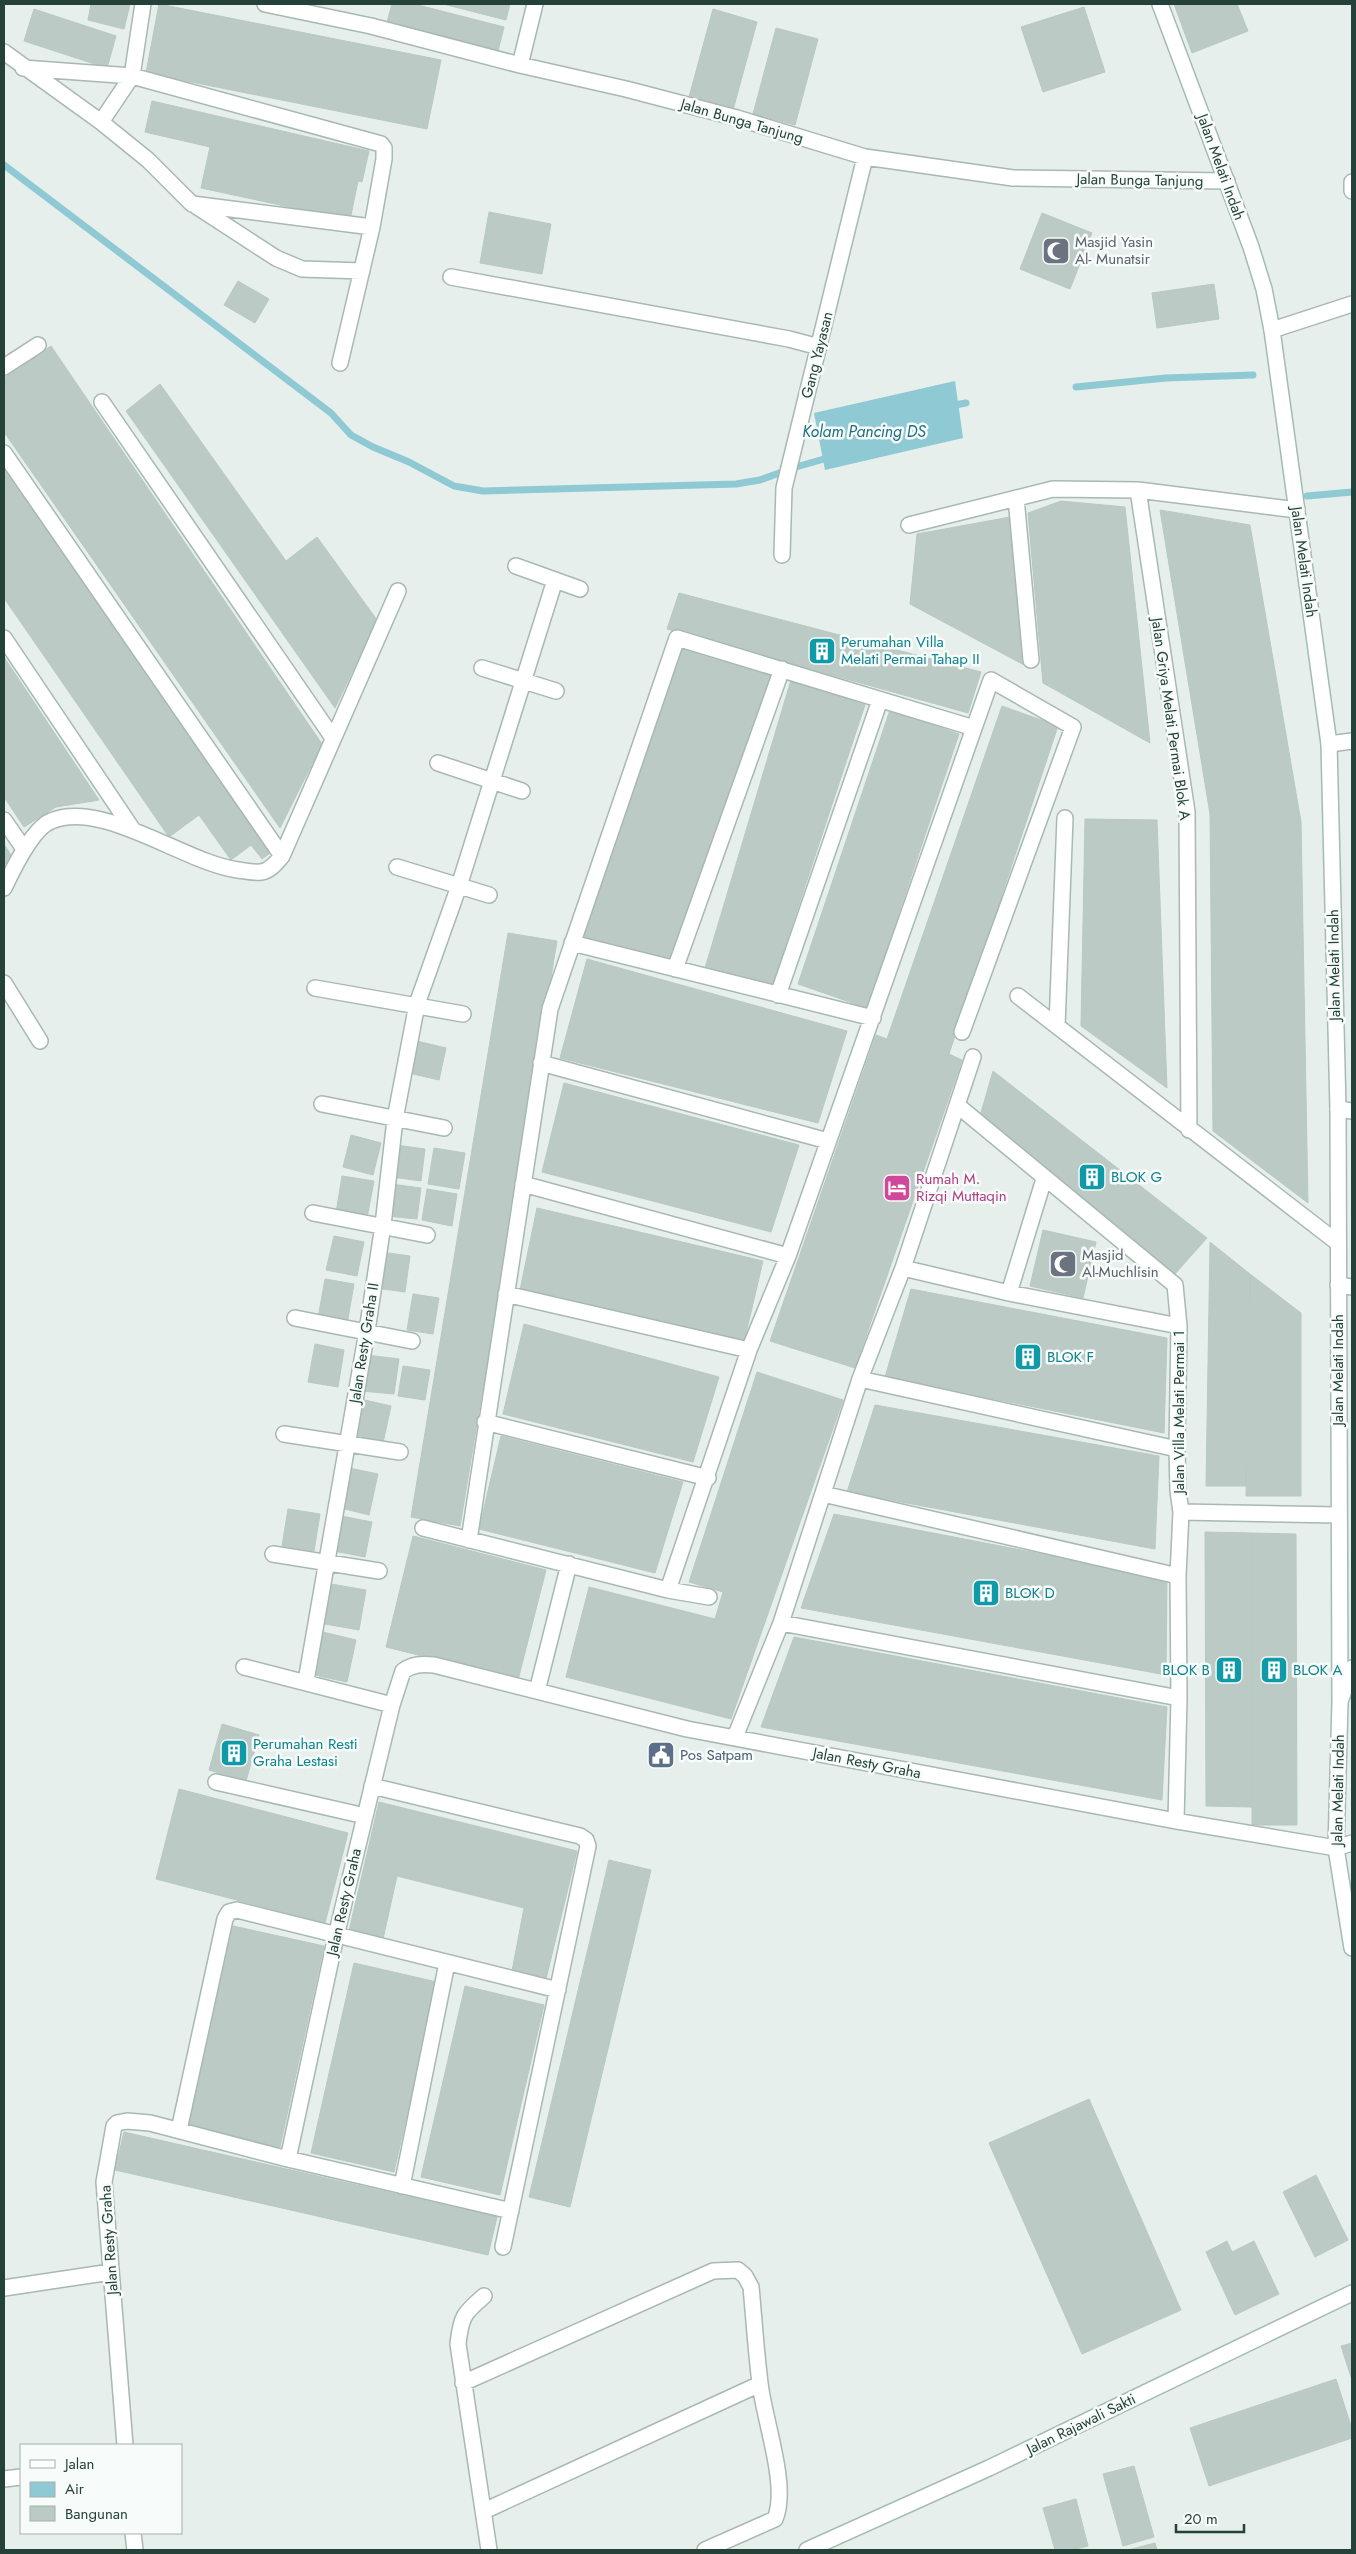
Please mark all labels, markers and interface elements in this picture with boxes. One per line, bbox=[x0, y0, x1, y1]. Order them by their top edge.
street label: Jalan Bunga Tanjung bbox=[676, 92, 806, 149]
street label: Jalan Melati Indah bbox=[1191, 109, 1250, 223]
street label: Jalan Bunga Tanjung bbox=[1074, 168, 1204, 192]
place label: Masjid Yasin Al- Munatsir bbox=[1075, 231, 1153, 270]
mosque icon: Masjid Yasin Al- Munatsir bbox=[1041, 236, 1071, 266]
street label: Gang Yayasan bbox=[796, 309, 838, 401]
water label: Kolam Pancing DS bbox=[802, 420, 926, 443]
street label: Jalan Melati Indah bbox=[1285, 503, 1323, 619]
street label: Jalan Griya Melati Permai Blok A bbox=[1146, 614, 1196, 822]
place label: Perumahan Villa Melati Permai Tahap II bbox=[841, 631, 980, 670]
building icon: Perumahan Villa Melati Permai Tahap II bbox=[807, 636, 837, 666]
street label: Jalan Melati Indah bbox=[1322, 909, 1346, 1023]
building icon: BLOK G bbox=[1077, 1162, 1107, 1192]
place label: BLOK G bbox=[1111, 1166, 1162, 1188]
place label: Rumah M. Rizqi Muttaqin bbox=[916, 1168, 1007, 1207]
hotel icon: Rumah M. Rizqi Muttaqin bbox=[882, 1173, 912, 1203]
place label: Masjid Al-Muchlisin bbox=[1082, 1244, 1159, 1283]
mosque icon: Masjid Al-Muchlisin bbox=[1048, 1249, 1078, 1279]
street label: Jalan Resty Graha II bbox=[343, 1281, 384, 1407]
street label: Jalan Melati Indah bbox=[1327, 1314, 1349, 1428]
street label: Jalan Villa Melati Permai 1 bbox=[1168, 1330, 1190, 1496]
building icon: BLOK F bbox=[1013, 1342, 1043, 1372]
place label: BLOK F bbox=[1047, 1346, 1094, 1368]
building icon: BLOK D bbox=[971, 1578, 1001, 1608]
place label: BLOK D bbox=[1005, 1582, 1055, 1604]
building icon: BLOK B bbox=[1214, 1655, 1244, 1685]
building icon: BLOK A bbox=[1259, 1655, 1289, 1685]
place label: BLOK B bbox=[1162, 1659, 1210, 1681]
place label: BLOK A bbox=[1293, 1659, 1342, 1681]
place label: Perumahan Resti Graha Lestasi bbox=[253, 1733, 358, 1772]
street label: Jalan Melati Indah bbox=[1326, 1734, 1350, 1848]
building icon: Perumahan Resti Graha Lestasi bbox=[219, 1738, 249, 1768]
public building icon: Pos Satpam bbox=[646, 1740, 676, 1770]
street label: Jalan Resty Graha bbox=[809, 1741, 923, 1784]
place label: Pos Satpam bbox=[680, 1744, 753, 1766]
street label: Jalan Resty Graha bbox=[320, 1846, 367, 1960]
street label: Jalan Resty Graha bbox=[94, 2184, 124, 2298]
street label: Jalan Rajawali Sakti bbox=[1021, 2388, 1139, 2461]
legend bbox=[20, 2444, 182, 2534]
text: Jalan bbox=[63, 2453, 94, 2475]
text: Air bbox=[65, 2478, 85, 2500]
scale bar bbox=[1176, 2502, 1244, 2534]
text: Bangunan bbox=[65, 2503, 128, 2525]
text: 20 m bbox=[1184, 2508, 1218, 2530]

